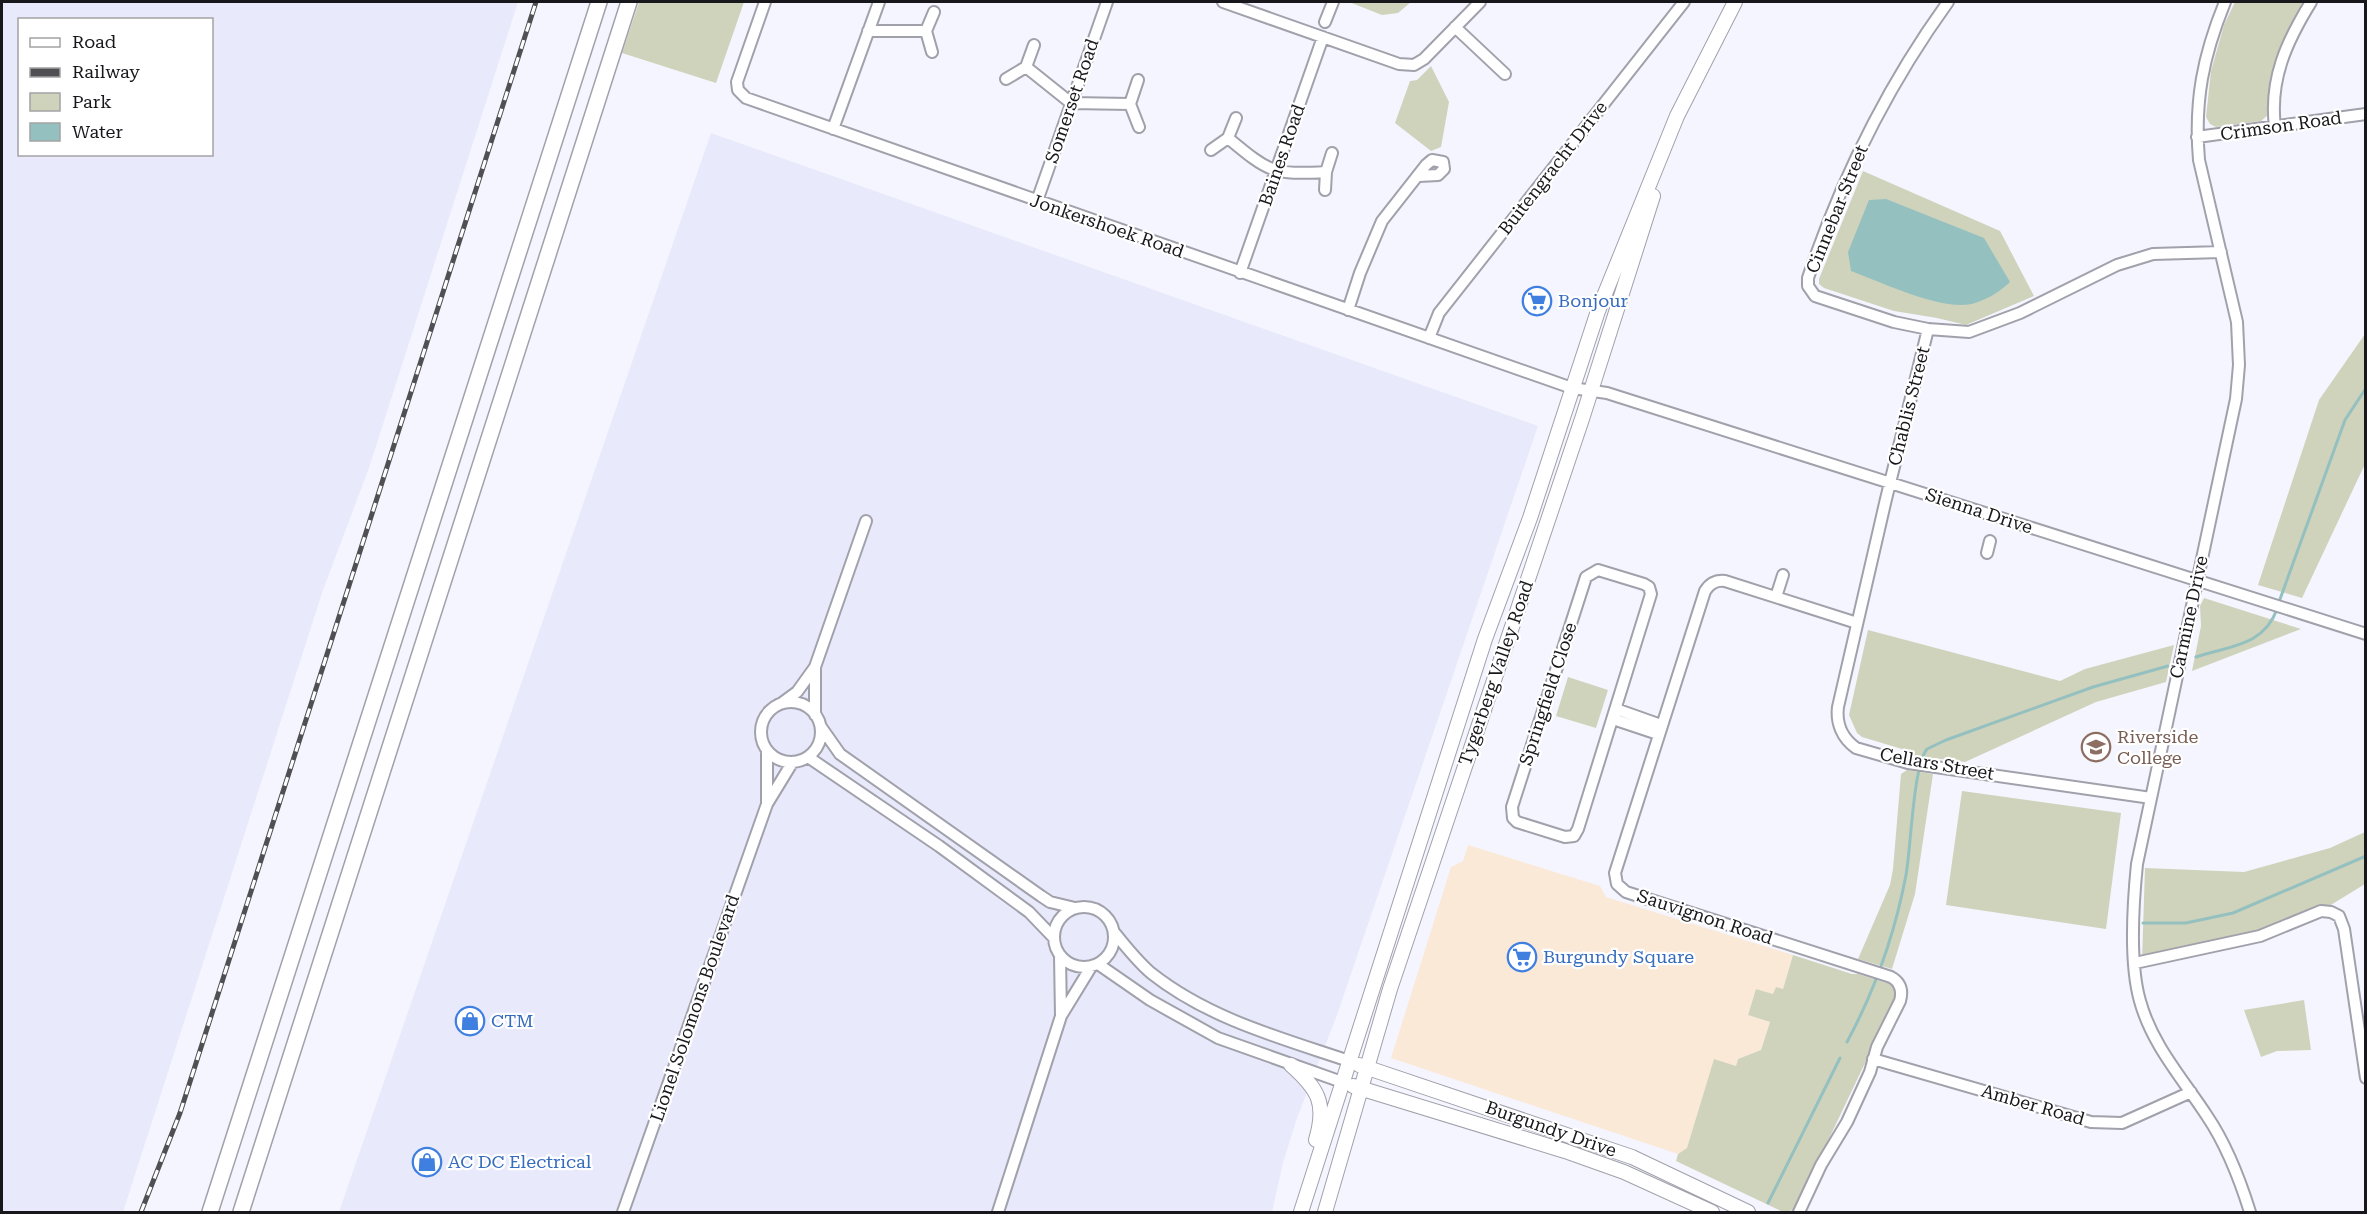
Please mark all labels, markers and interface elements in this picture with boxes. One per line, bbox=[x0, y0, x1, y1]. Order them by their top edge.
legend bbox=[18, 18, 213, 156]
text: Road bbox=[72, 31, 117, 52]
street label: Somerset Road bbox=[1040, 35, 1103, 166]
text: Railway bbox=[72, 61, 140, 82]
text: Park bbox=[72, 91, 112, 112]
street label: Buitengracht Drive bbox=[1494, 97, 1611, 239]
street label: Baines Road bbox=[1254, 101, 1309, 209]
street label: Crimson Road bbox=[2219, 107, 2343, 144]
text: Water bbox=[72, 121, 123, 142]
street label: Cinnebar Street bbox=[1801, 141, 1872, 276]
street label: Jonkershoek Road bbox=[1027, 189, 1187, 262]
supermarket icon: Bonjour bbox=[1521, 285, 1553, 317]
place label: Bonjour bbox=[1558, 290, 1628, 311]
street label: Chablis Street bbox=[1884, 344, 1934, 468]
street label: Sienna Drive bbox=[1923, 483, 2035, 538]
street label: Carmine Drive bbox=[2165, 553, 2212, 680]
street label: Tygerberg Valley Road bbox=[1454, 577, 1537, 768]
street label: Springfield Close bbox=[1514, 619, 1581, 768]
place label: Riverside College bbox=[2117, 726, 2198, 768]
school or university icon: Riverside College bbox=[2080, 731, 2112, 763]
street label: Cellars Street bbox=[1878, 743, 1996, 784]
street label: Sauvignon Road bbox=[1635, 885, 1776, 949]
street label: Lionel Solomons Boulevard bbox=[646, 891, 744, 1124]
supermarket icon: Burgundy Square bbox=[1506, 941, 1538, 973]
place label: Burgundy Square bbox=[1543, 946, 1694, 967]
shop icon: CTM bbox=[454, 1005, 486, 1037]
place label: CTM bbox=[491, 1010, 533, 1031]
street label: Amber Road bbox=[1979, 1080, 2088, 1129]
street label: Burgundy Drive bbox=[1483, 1096, 1619, 1161]
shop icon: AC DC Electrical bbox=[411, 1146, 443, 1178]
place label: AC DC Electrical bbox=[448, 1151, 592, 1172]

